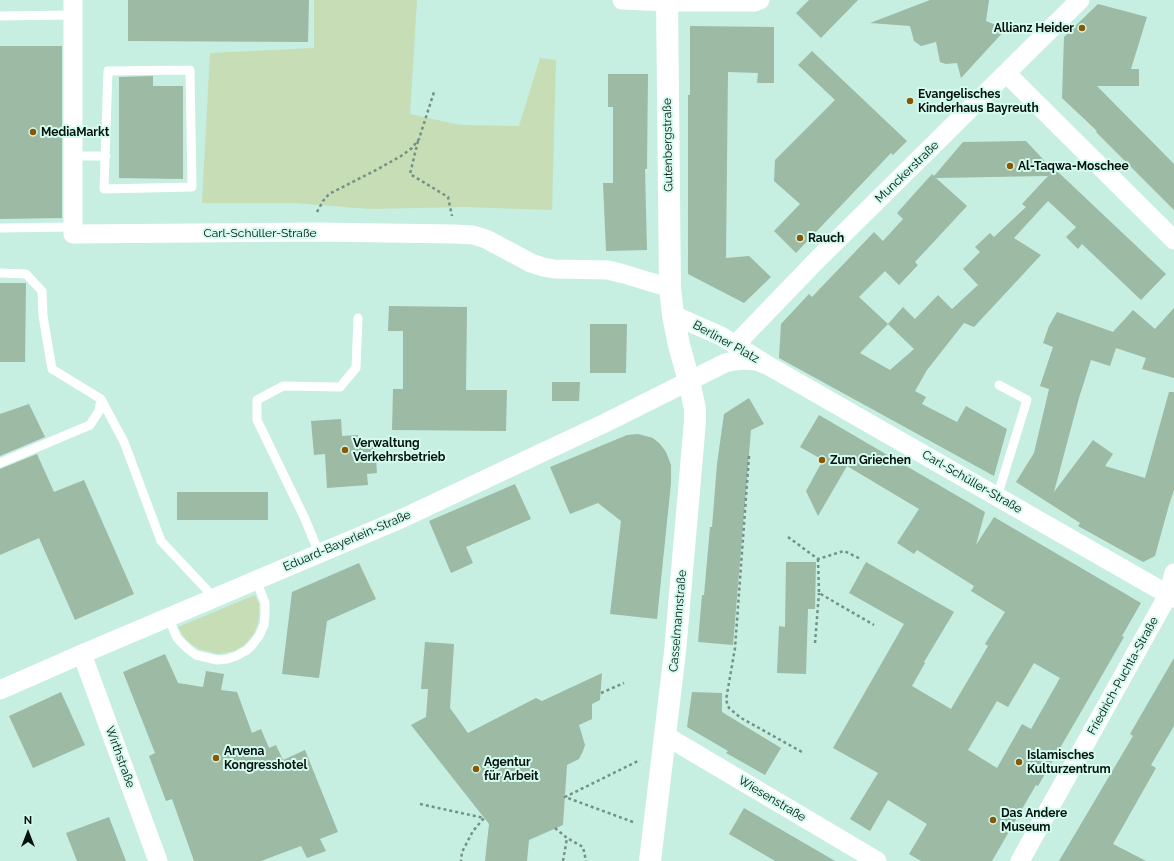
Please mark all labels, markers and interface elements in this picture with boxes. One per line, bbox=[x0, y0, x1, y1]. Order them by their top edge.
place label: Allianz Heider bbox=[994, 21, 1074, 35]
marker: Allianz Heider bbox=[1077, 23, 1087, 33]
place label: Evangelisches Kinderhaus Bayreuth bbox=[918, 87, 1039, 115]
marker: Evangelisches Kinderhaus Bayreuth bbox=[905, 96, 915, 106]
street label: Gutenbergstraße bbox=[660, 98, 676, 192]
place label: MediaMarkt bbox=[41, 125, 109, 139]
marker: MediaMarkt bbox=[28, 127, 38, 137]
street label: Munckerstraße bbox=[872, 138, 942, 206]
place label: Al-Taqwa-Moschee bbox=[1018, 159, 1129, 173]
marker: Al-Taqwa-Moschee bbox=[1005, 161, 1015, 171]
street label: Carl-Schüller-Straße bbox=[203, 226, 317, 240]
place label: Rauch bbox=[808, 231, 844, 245]
marker: Rauch bbox=[795, 233, 805, 243]
street label: Berliner Platz bbox=[690, 318, 762, 366]
place label: Verwaltung Verkehrsbetrieb bbox=[353, 436, 445, 464]
marker: Verwaltung Verkehrsbetrieb bbox=[340, 445, 350, 455]
street label: Carl-Schüller-Straße bbox=[919, 447, 1025, 517]
place label: Zum Griechen bbox=[830, 453, 911, 467]
marker: Zum Griechen bbox=[817, 455, 827, 465]
street label: Eduard-Bayerlein-Straße bbox=[281, 508, 413, 574]
street label: Casselmannstraße bbox=[666, 569, 690, 673]
street label: Friedrich-Puchta-Straße bbox=[1085, 614, 1161, 738]
street label: Wirthstraße bbox=[102, 724, 138, 790]
place label: Arvena Kongresshotel bbox=[224, 744, 307, 772]
place label: Islamisches Kulturzentrum bbox=[1027, 748, 1111, 776]
marker: Arvena Kongresshotel bbox=[211, 753, 221, 763]
place label: Agentur für Arbeit bbox=[484, 755, 539, 783]
marker: Islamisches Kulturzentrum bbox=[1014, 757, 1024, 767]
marker: Agentur für Arbeit bbox=[471, 764, 481, 774]
street label: Wiesenstraße bbox=[736, 773, 808, 825]
place label: Das Andere Museum bbox=[1001, 806, 1067, 834]
north arrow bbox=[8, 813, 48, 853]
text: N bbox=[24, 814, 32, 827]
marker: Das Andere Museum bbox=[988, 815, 998, 825]

